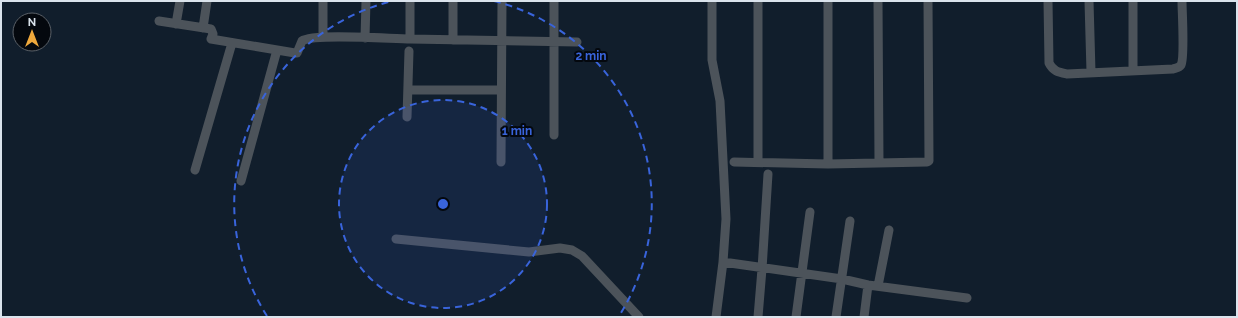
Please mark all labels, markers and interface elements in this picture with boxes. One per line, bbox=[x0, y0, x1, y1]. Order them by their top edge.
north arrow bbox=[12, 12, 52, 52]
text: N bbox=[28, 16, 36, 29]
text: 2 min bbox=[575, 49, 607, 63]
text: 1 min bbox=[502, 124, 532, 138]
centre of rings bbox=[436, 197, 450, 211]

